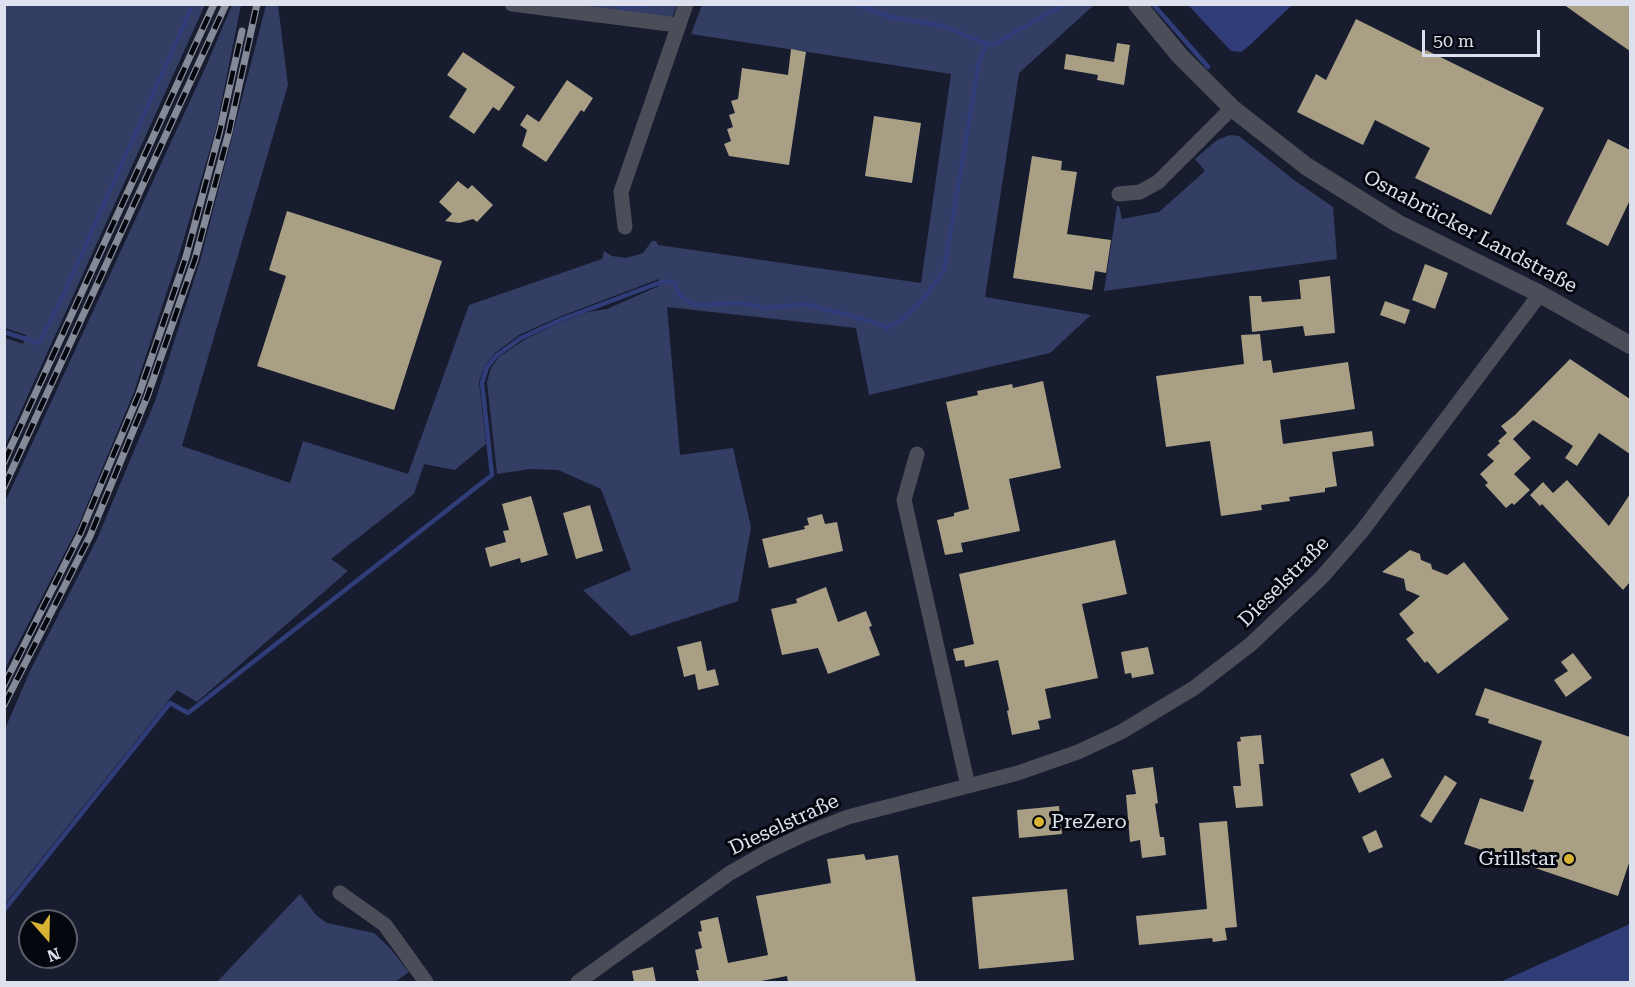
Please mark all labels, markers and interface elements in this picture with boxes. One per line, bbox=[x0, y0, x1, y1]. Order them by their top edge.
scale bar bbox=[1425, 18, 1544, 56]
text: 50 m bbox=[1433, 30, 1474, 51]
street label: Osnabrücker Landstraße bbox=[1359, 165, 1581, 299]
street label: Dieselstraße bbox=[1234, 532, 1334, 632]
street label: Dieselstraße bbox=[725, 789, 843, 861]
place label: PreZero bbox=[1051, 810, 1127, 834]
marker: PreZero bbox=[1032, 815, 1046, 829]
place label: Grillstar bbox=[1478, 847, 1557, 871]
marker: Grillstar bbox=[1562, 852, 1576, 866]
north arrow bbox=[18, 909, 78, 969]
text: N bbox=[45, 943, 63, 966]

